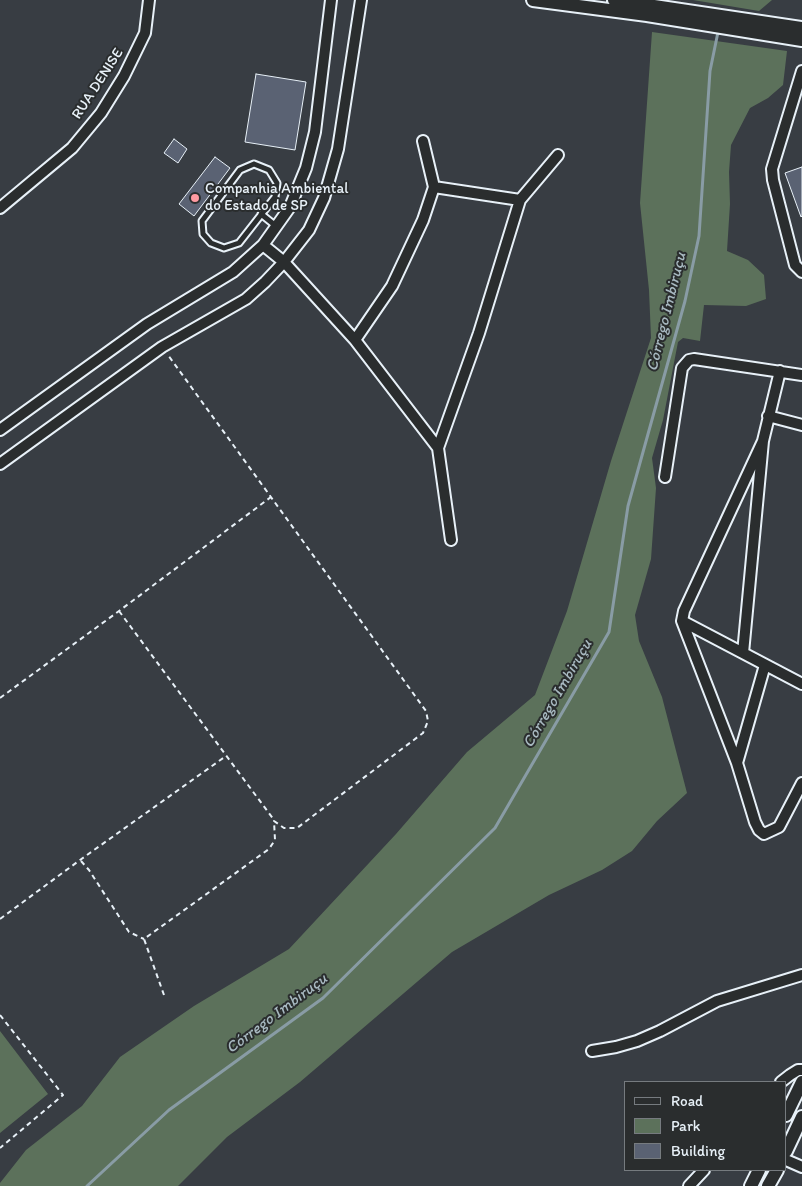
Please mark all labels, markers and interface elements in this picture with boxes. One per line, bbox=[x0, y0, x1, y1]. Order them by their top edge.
street label: RUA DENISE bbox=[68, 45, 128, 123]
place label: Companhia Ambiental do Estado de SP bbox=[205, 180, 348, 215]
marker: Companhia Ambiental do Estado de SP bbox=[189, 192, 201, 204]
water label: Córrego Imbiruçu bbox=[643, 251, 691, 373]
water label: Córrego Imbiruçu bbox=[519, 636, 597, 752]
water label: Córrego Imbiruçu bbox=[223, 970, 331, 1058]
legend bbox=[624, 1081, 787, 1171]
text: Road bbox=[671, 1092, 703, 1110]
text: Park bbox=[671, 1117, 701, 1135]
text: Building bbox=[671, 1142, 725, 1160]

